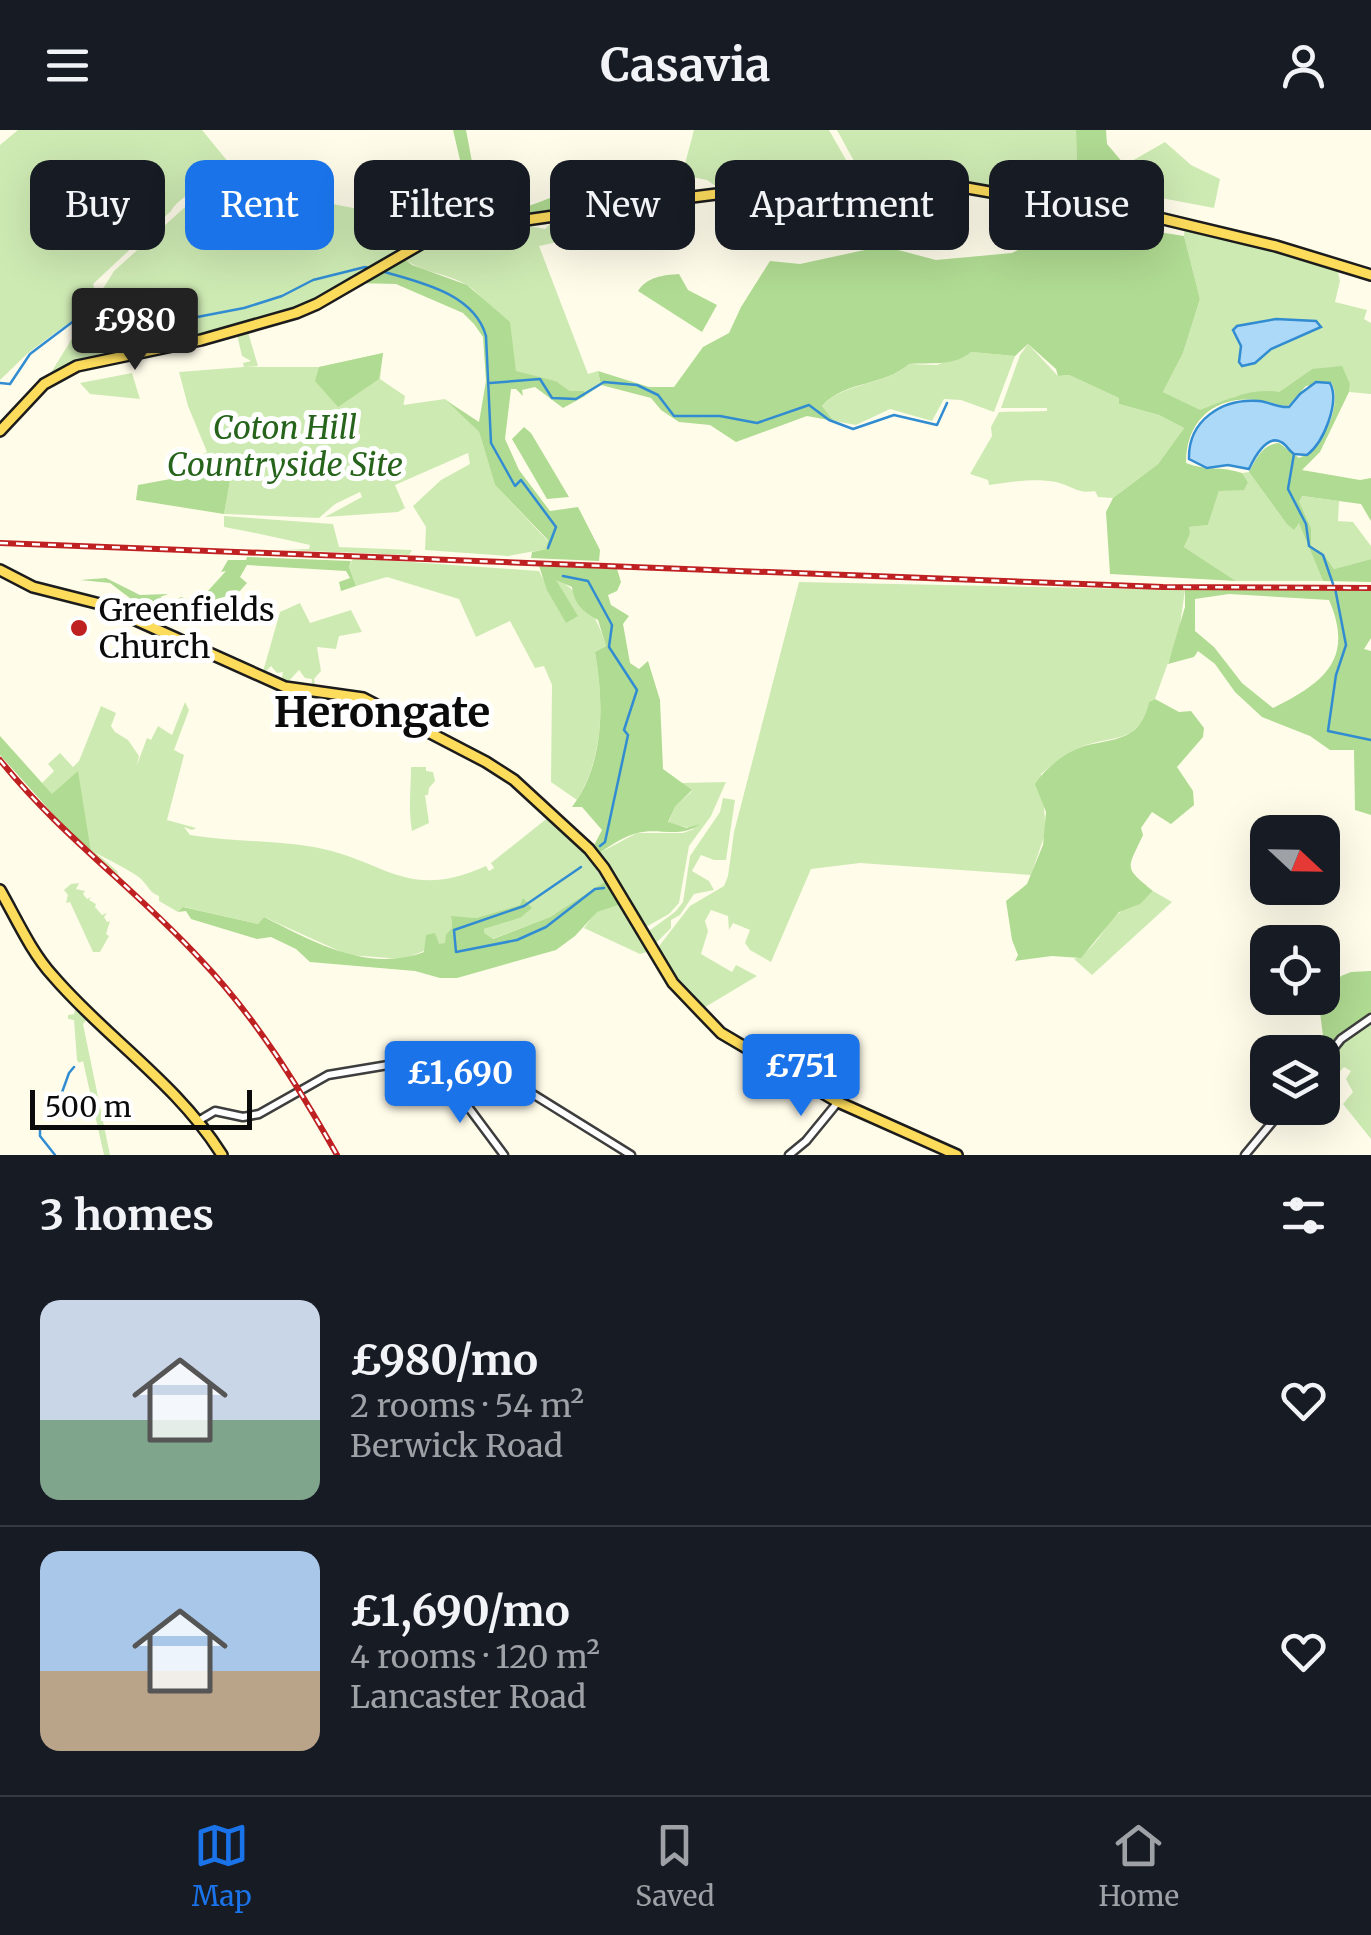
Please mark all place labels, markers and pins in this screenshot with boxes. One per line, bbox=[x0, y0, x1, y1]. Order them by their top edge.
pin: £980 bbox=[76, 288, 194, 373]
place label: Greenfields Church bbox=[99, 590, 275, 667]
marker: Greenfields Church bbox=[68, 617, 90, 639]
pin: £751 bbox=[742, 1034, 860, 1119]
pin: £1,690 bbox=[379, 1041, 541, 1126]

